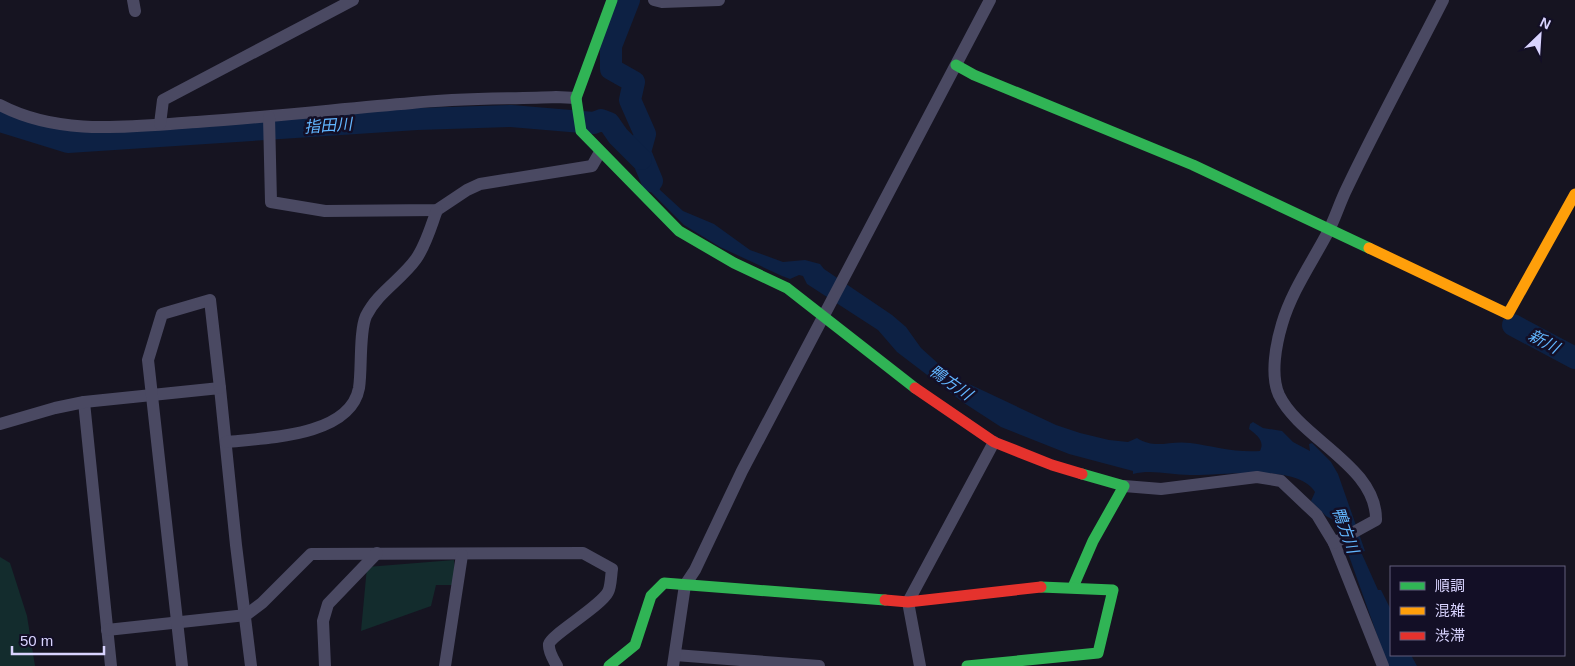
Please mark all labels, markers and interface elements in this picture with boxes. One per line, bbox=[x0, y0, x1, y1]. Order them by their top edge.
north arrow bbox=[1515, 10, 1565, 60]
text: N bbox=[1538, 14, 1553, 33]
water label: 指田川 bbox=[303, 115, 355, 136]
water label: 新川 bbox=[1526, 326, 1564, 357]
water label: 鴨方川 bbox=[926, 362, 977, 404]
water label: 鴨方川 bbox=[1329, 505, 1362, 558]
legend bbox=[1390, 566, 1565, 656]
text: 順調 bbox=[1435, 577, 1465, 594]
text: 混雑 bbox=[1435, 602, 1465, 619]
scale bar bbox=[12, 624, 105, 656]
text: 渋滞 bbox=[1435, 627, 1465, 644]
text: 50 m bbox=[20, 632, 53, 649]

